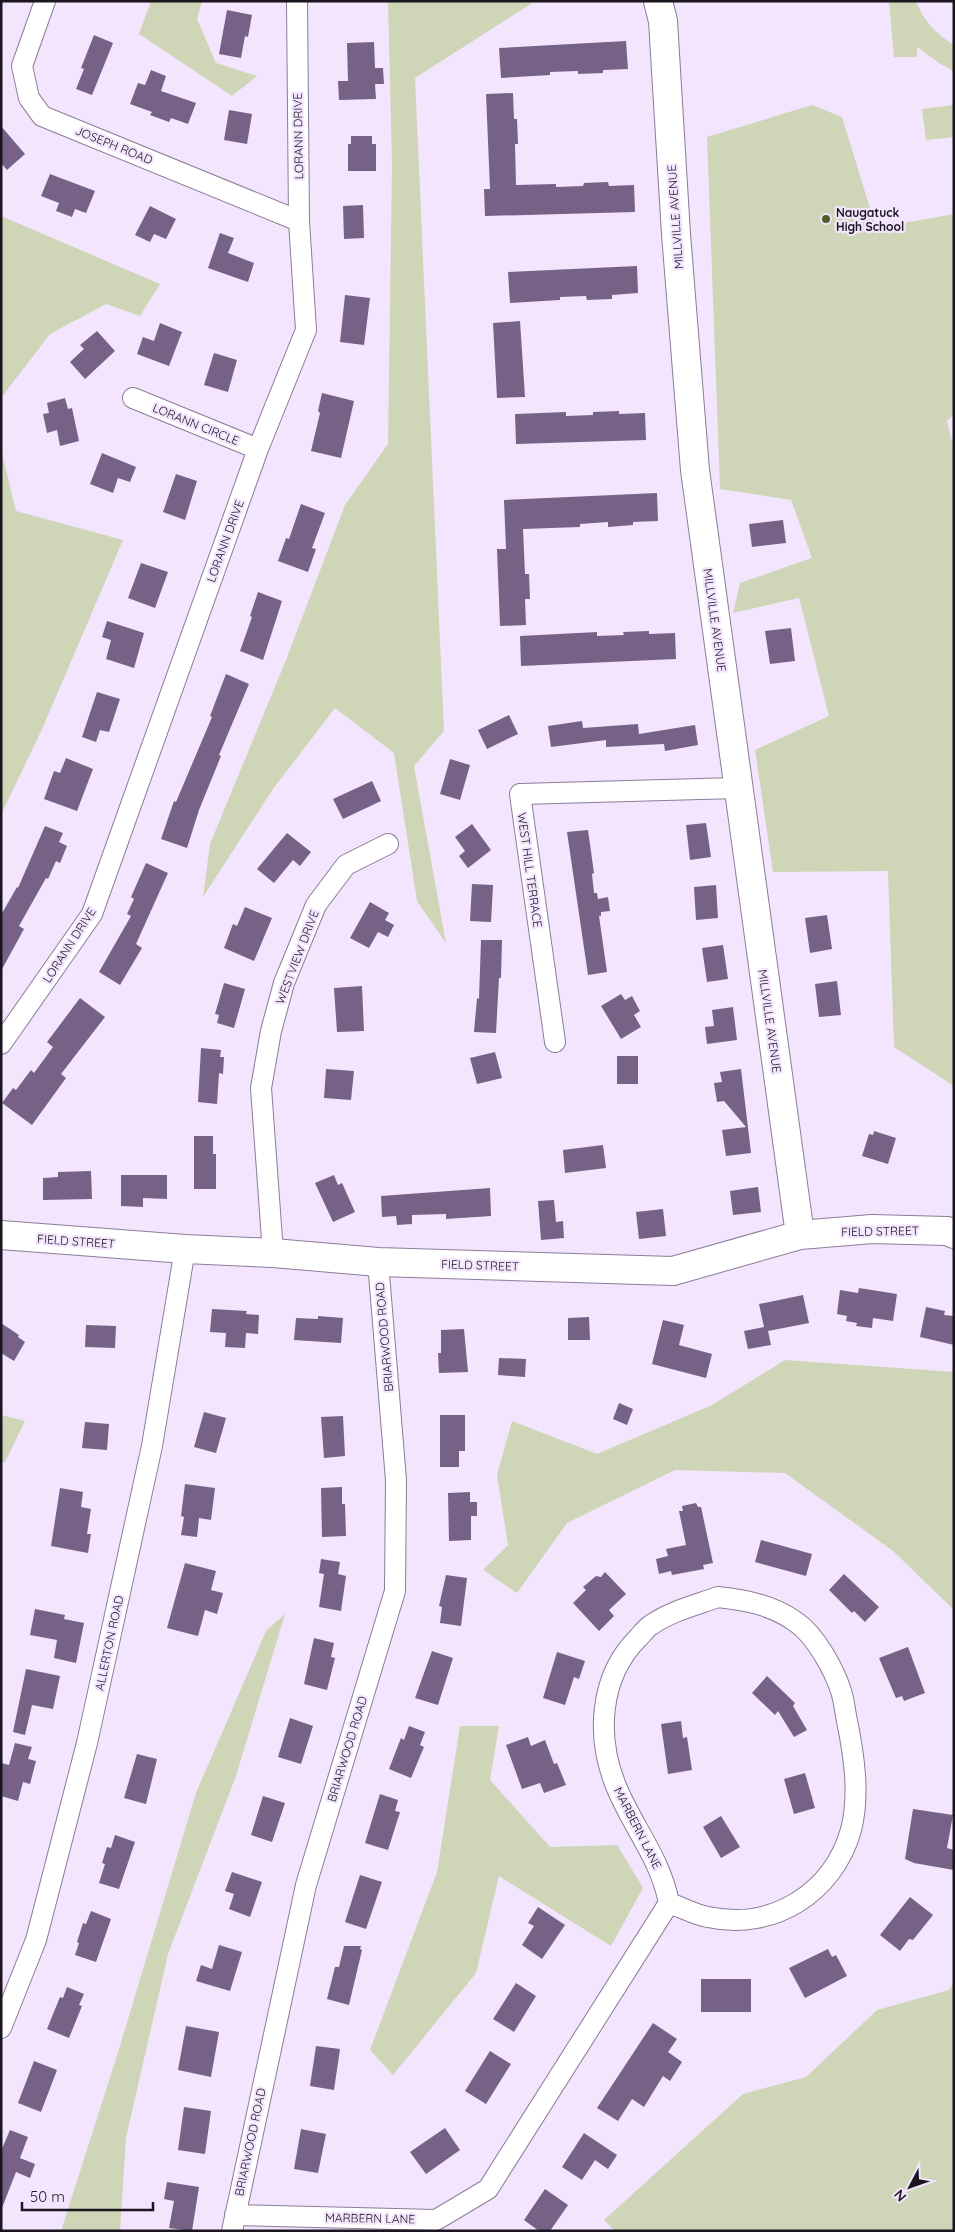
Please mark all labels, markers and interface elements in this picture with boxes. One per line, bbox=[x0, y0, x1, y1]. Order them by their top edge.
street label: LORANN DRIVE bbox=[290, 92, 306, 179]
street label: JOSEPH ROAD bbox=[73, 123, 155, 167]
street label: MILLVILLE AVENUE bbox=[664, 164, 686, 270]
place label: Naugatuck High School bbox=[836, 205, 904, 234]
marker: Naugatuck High School bbox=[820, 213, 832, 225]
street label: LORANN CIRCLE bbox=[151, 400, 242, 448]
street label: LORANN DRIVE bbox=[203, 498, 247, 584]
street label: MILLVILLE AVENUE bbox=[700, 567, 730, 673]
street label: WEST HILL TERRACE bbox=[515, 812, 546, 929]
street label: LORANN DRIVE bbox=[39, 905, 99, 985]
street label: WESTVIEW DRIVE bbox=[272, 908, 322, 1006]
street label: MILLVILLE AVENUE bbox=[755, 968, 785, 1074]
street label: FIELD STREET bbox=[841, 1223, 919, 1239]
street label: FIELD STREET bbox=[37, 1231, 115, 1251]
street label: FIELD STREET bbox=[441, 1256, 519, 1274]
street label: BRIARWOOD ROAD bbox=[372, 1281, 396, 1392]
street label: ALLERTON ROAD bbox=[92, 1594, 126, 1692]
street label: BRIARWOOD ROAD bbox=[324, 1694, 370, 1804]
street label: MARBERN LANE bbox=[611, 1784, 665, 1872]
street label: BRIARWOOD ROAD bbox=[231, 2086, 269, 2197]
north arrow bbox=[885, 2162, 935, 2212]
scale bar bbox=[22, 2180, 154, 2212]
text: N bbox=[890, 2186, 910, 2205]
text: 50 m bbox=[30, 2187, 65, 2206]
street label: MARBERN LANE bbox=[325, 2210, 415, 2226]

